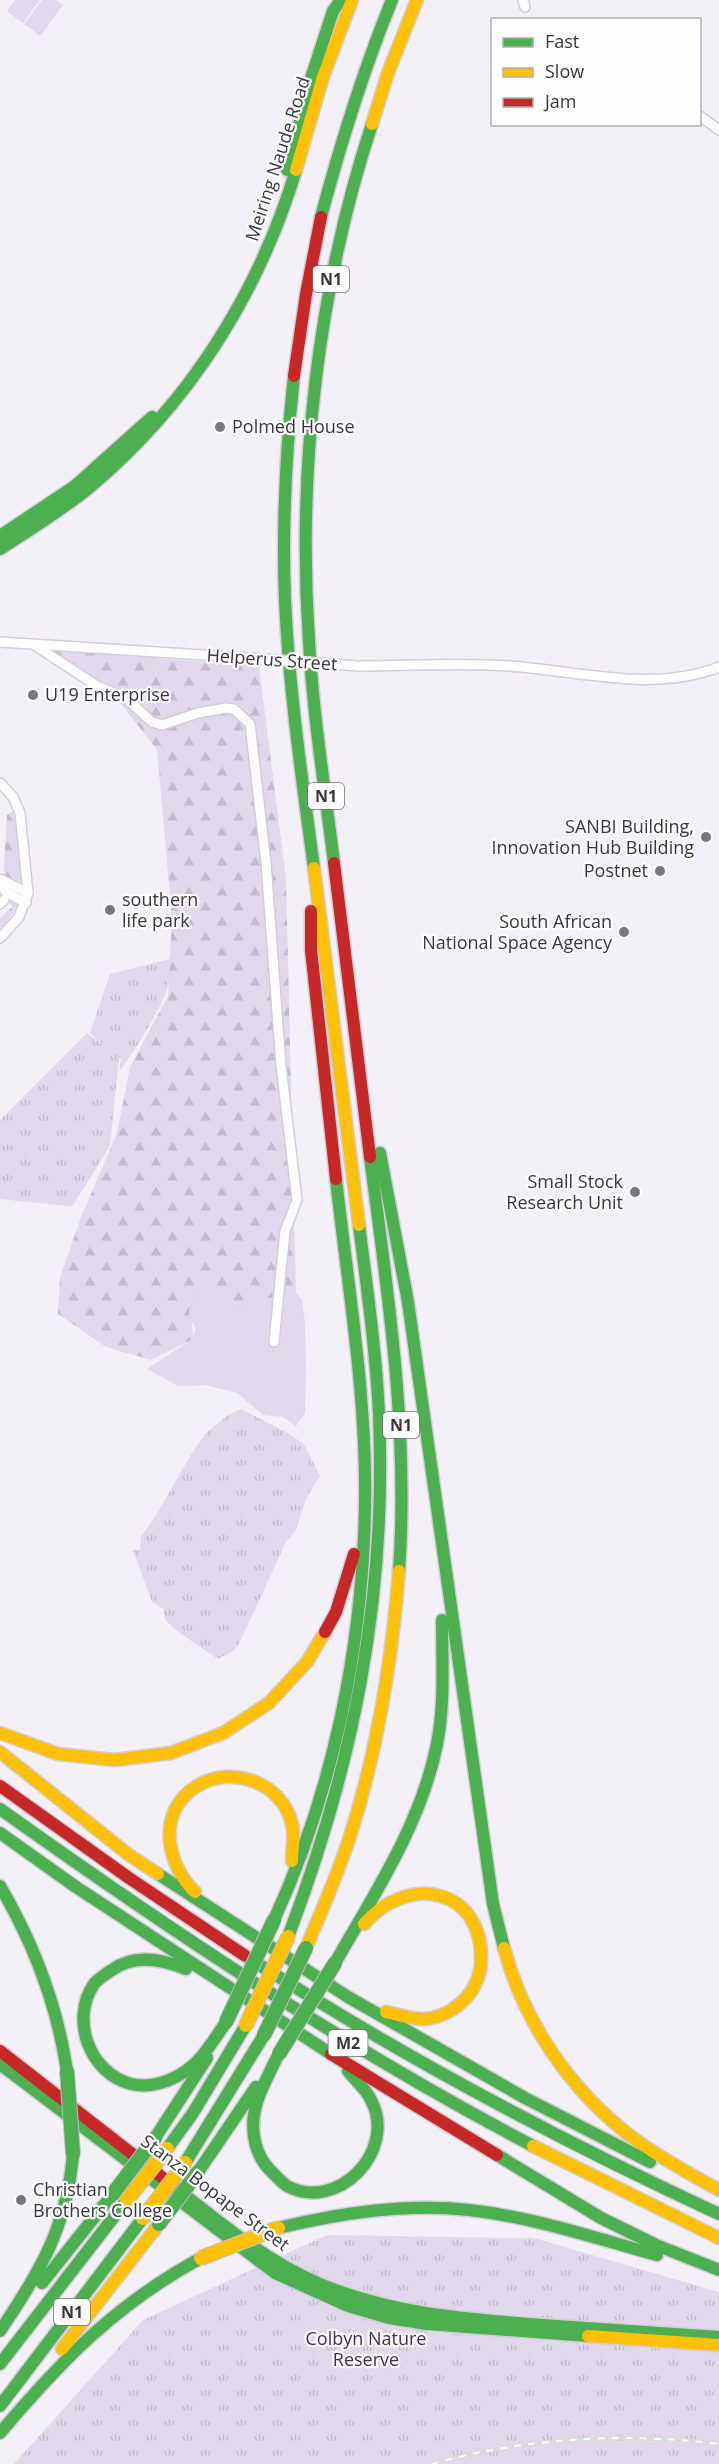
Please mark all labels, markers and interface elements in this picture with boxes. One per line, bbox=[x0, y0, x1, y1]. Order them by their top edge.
legend bbox=[491, 18, 701, 126]
text: Fast bbox=[545, 29, 579, 53]
text: Slow bbox=[545, 59, 584, 83]
street label: Meiring Naude Road bbox=[239, 73, 315, 244]
text: Jam bbox=[543, 89, 577, 113]
road number: N1 bbox=[313, 266, 349, 292]
place label: Polmed House bbox=[232, 414, 354, 438]
marker: Polmed House bbox=[213, 420, 227, 434]
street label: Helperus Street bbox=[206, 642, 338, 676]
place label: U19 Enterprise bbox=[45, 682, 170, 706]
marker: U19 Enterprise bbox=[26, 688, 40, 702]
road number: N1 bbox=[308, 783, 344, 809]
place label: SANBI Building, Innovation Hub Building bbox=[491, 814, 694, 859]
marker: SANBI Building, Innovation Hub Building bbox=[699, 830, 713, 844]
place label: Postnet bbox=[584, 858, 648, 882]
marker: Postnet bbox=[653, 864, 667, 878]
place label: southern life park bbox=[122, 887, 198, 932]
marker: southern life park bbox=[103, 903, 117, 917]
place label: South African National Space Agency bbox=[422, 909, 613, 954]
marker: South African National Space Agency bbox=[617, 925, 631, 939]
place label: Small Stock Research Unit bbox=[506, 1169, 624, 1214]
marker: Small Stock Research Unit bbox=[628, 1185, 642, 1199]
road number: N1 bbox=[383, 1412, 419, 1438]
road number: M2 bbox=[328, 2030, 368, 2056]
street label: Stanza Bopape Street bbox=[137, 2128, 295, 2256]
place label: Christian Brothers College bbox=[33, 2177, 172, 2222]
marker: Christian Brothers College bbox=[14, 2193, 28, 2207]
road number: N1 bbox=[54, 2299, 90, 2325]
park label: Colbyn Nature Reserve bbox=[306, 2326, 426, 2371]

